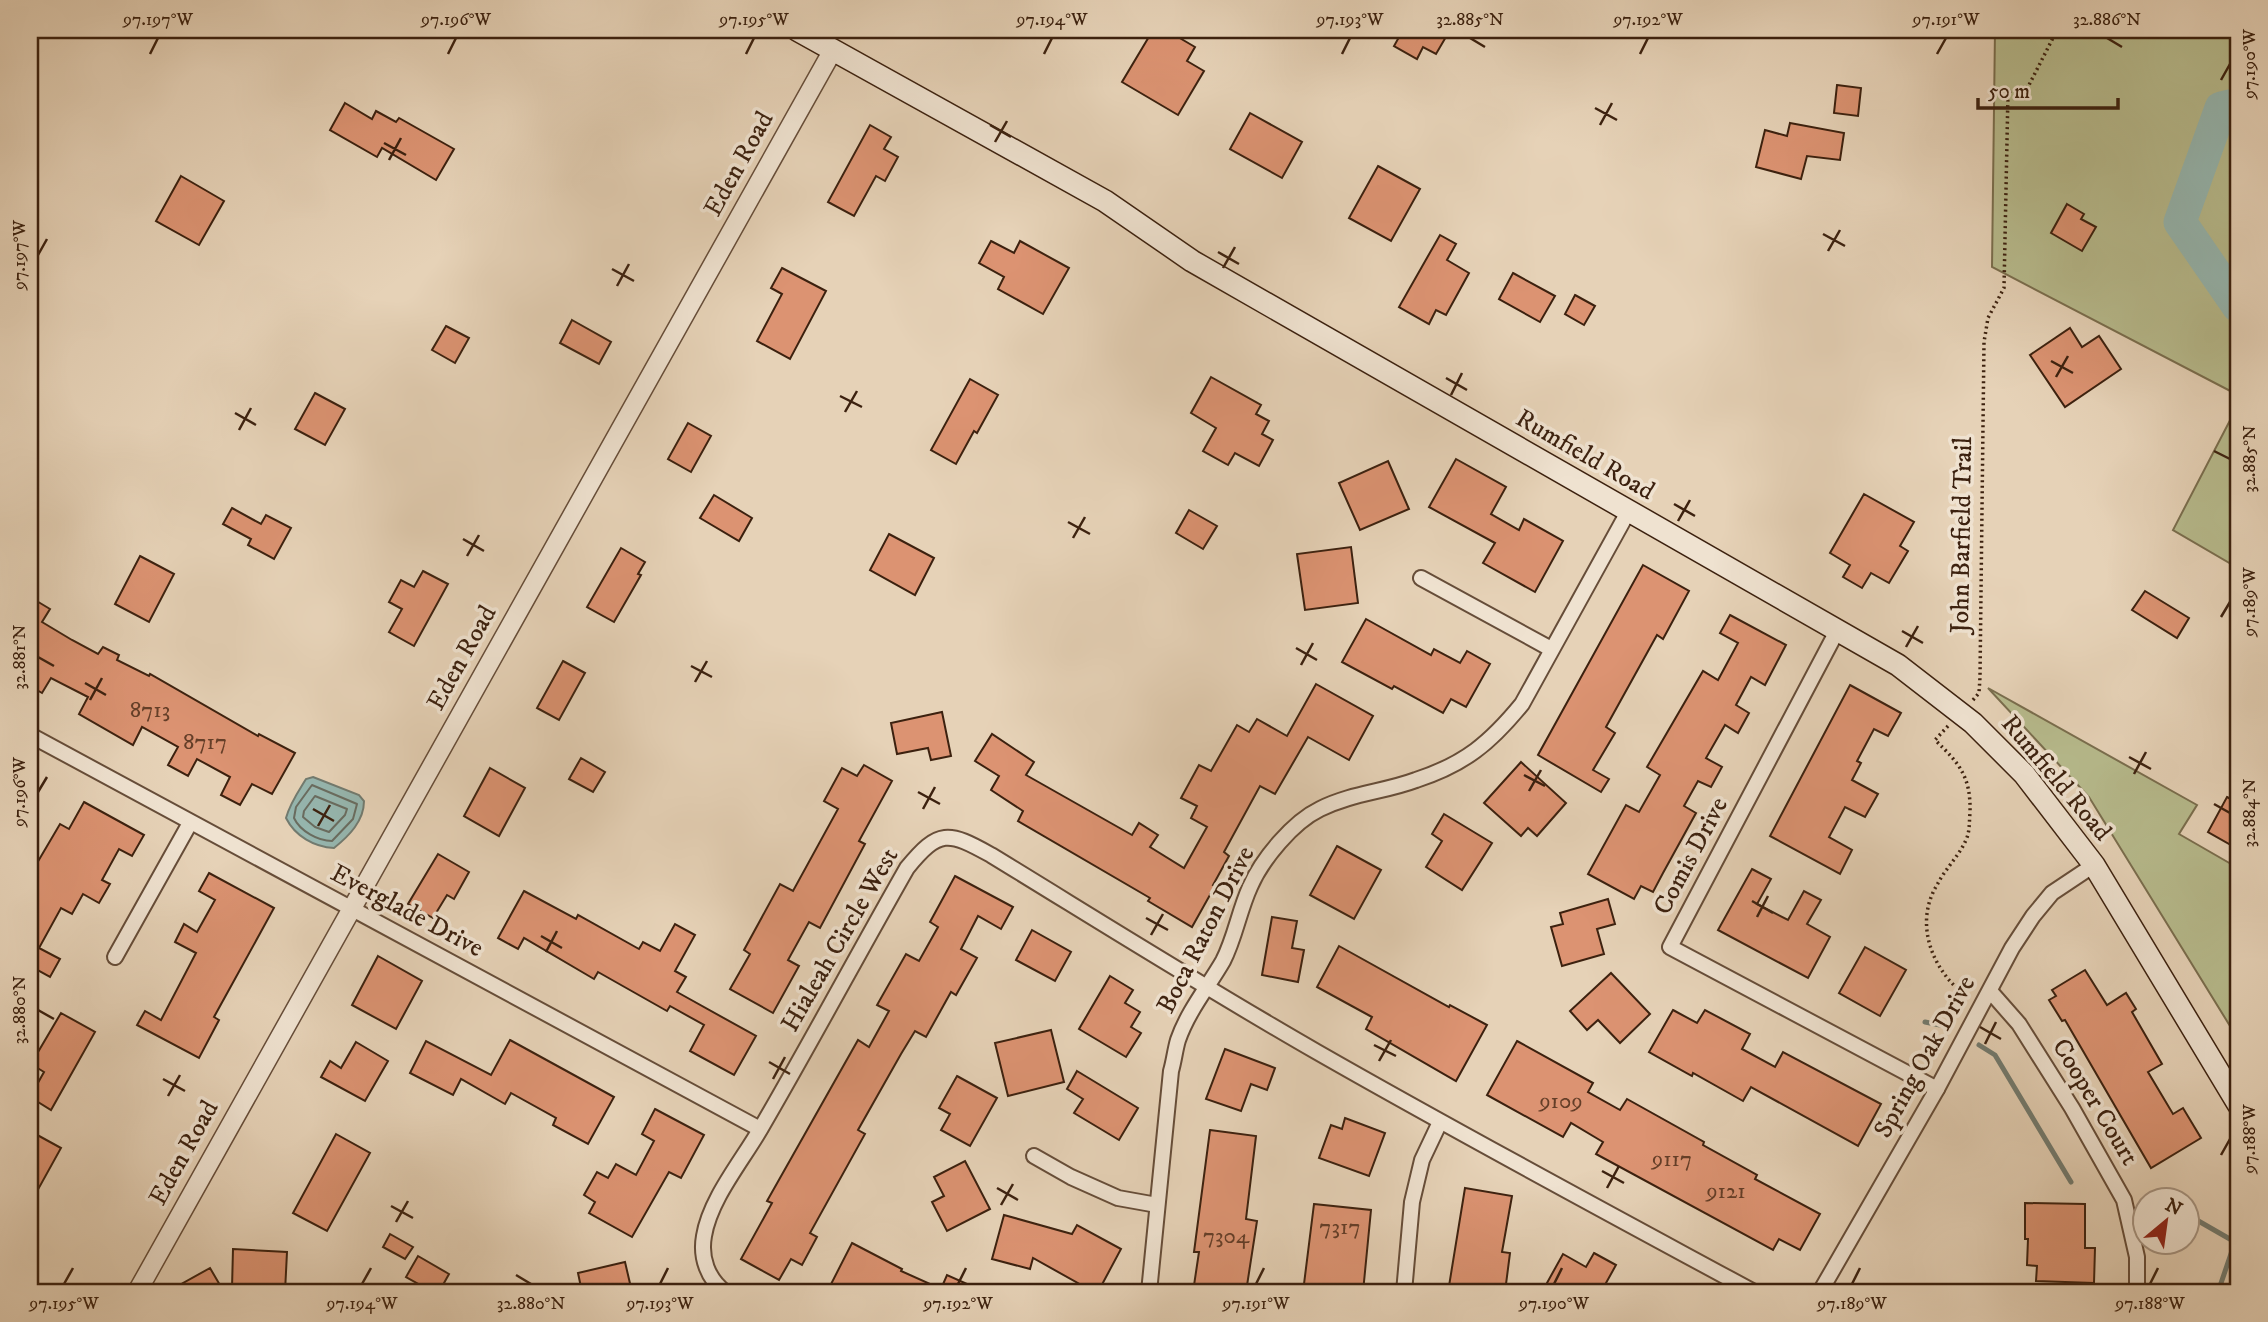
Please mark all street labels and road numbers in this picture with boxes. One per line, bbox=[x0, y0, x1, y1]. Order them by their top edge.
street label: Eden Road bbox=[697, 106, 781, 222]
street label: Rumfield Road bbox=[1510, 402, 1660, 508]
street label: John Barfield Trail bbox=[1944, 436, 1980, 635]
street label: Eden Road bbox=[420, 600, 504, 716]
street label: Rumfield Road bbox=[1994, 708, 2118, 848]
street label: Comis Drive bbox=[1646, 792, 1736, 920]
street label: Boca Raton Drive bbox=[1150, 841, 1262, 1019]
street label: Hialeah Circle West bbox=[774, 842, 906, 1038]
street label: Everglade Drive bbox=[325, 857, 489, 965]
street label: Spring Oak Drive bbox=[1867, 970, 1983, 1144]
street label: Cooper Court bbox=[2044, 1033, 2146, 1171]
street label: Eden Road bbox=[142, 1095, 226, 1211]

